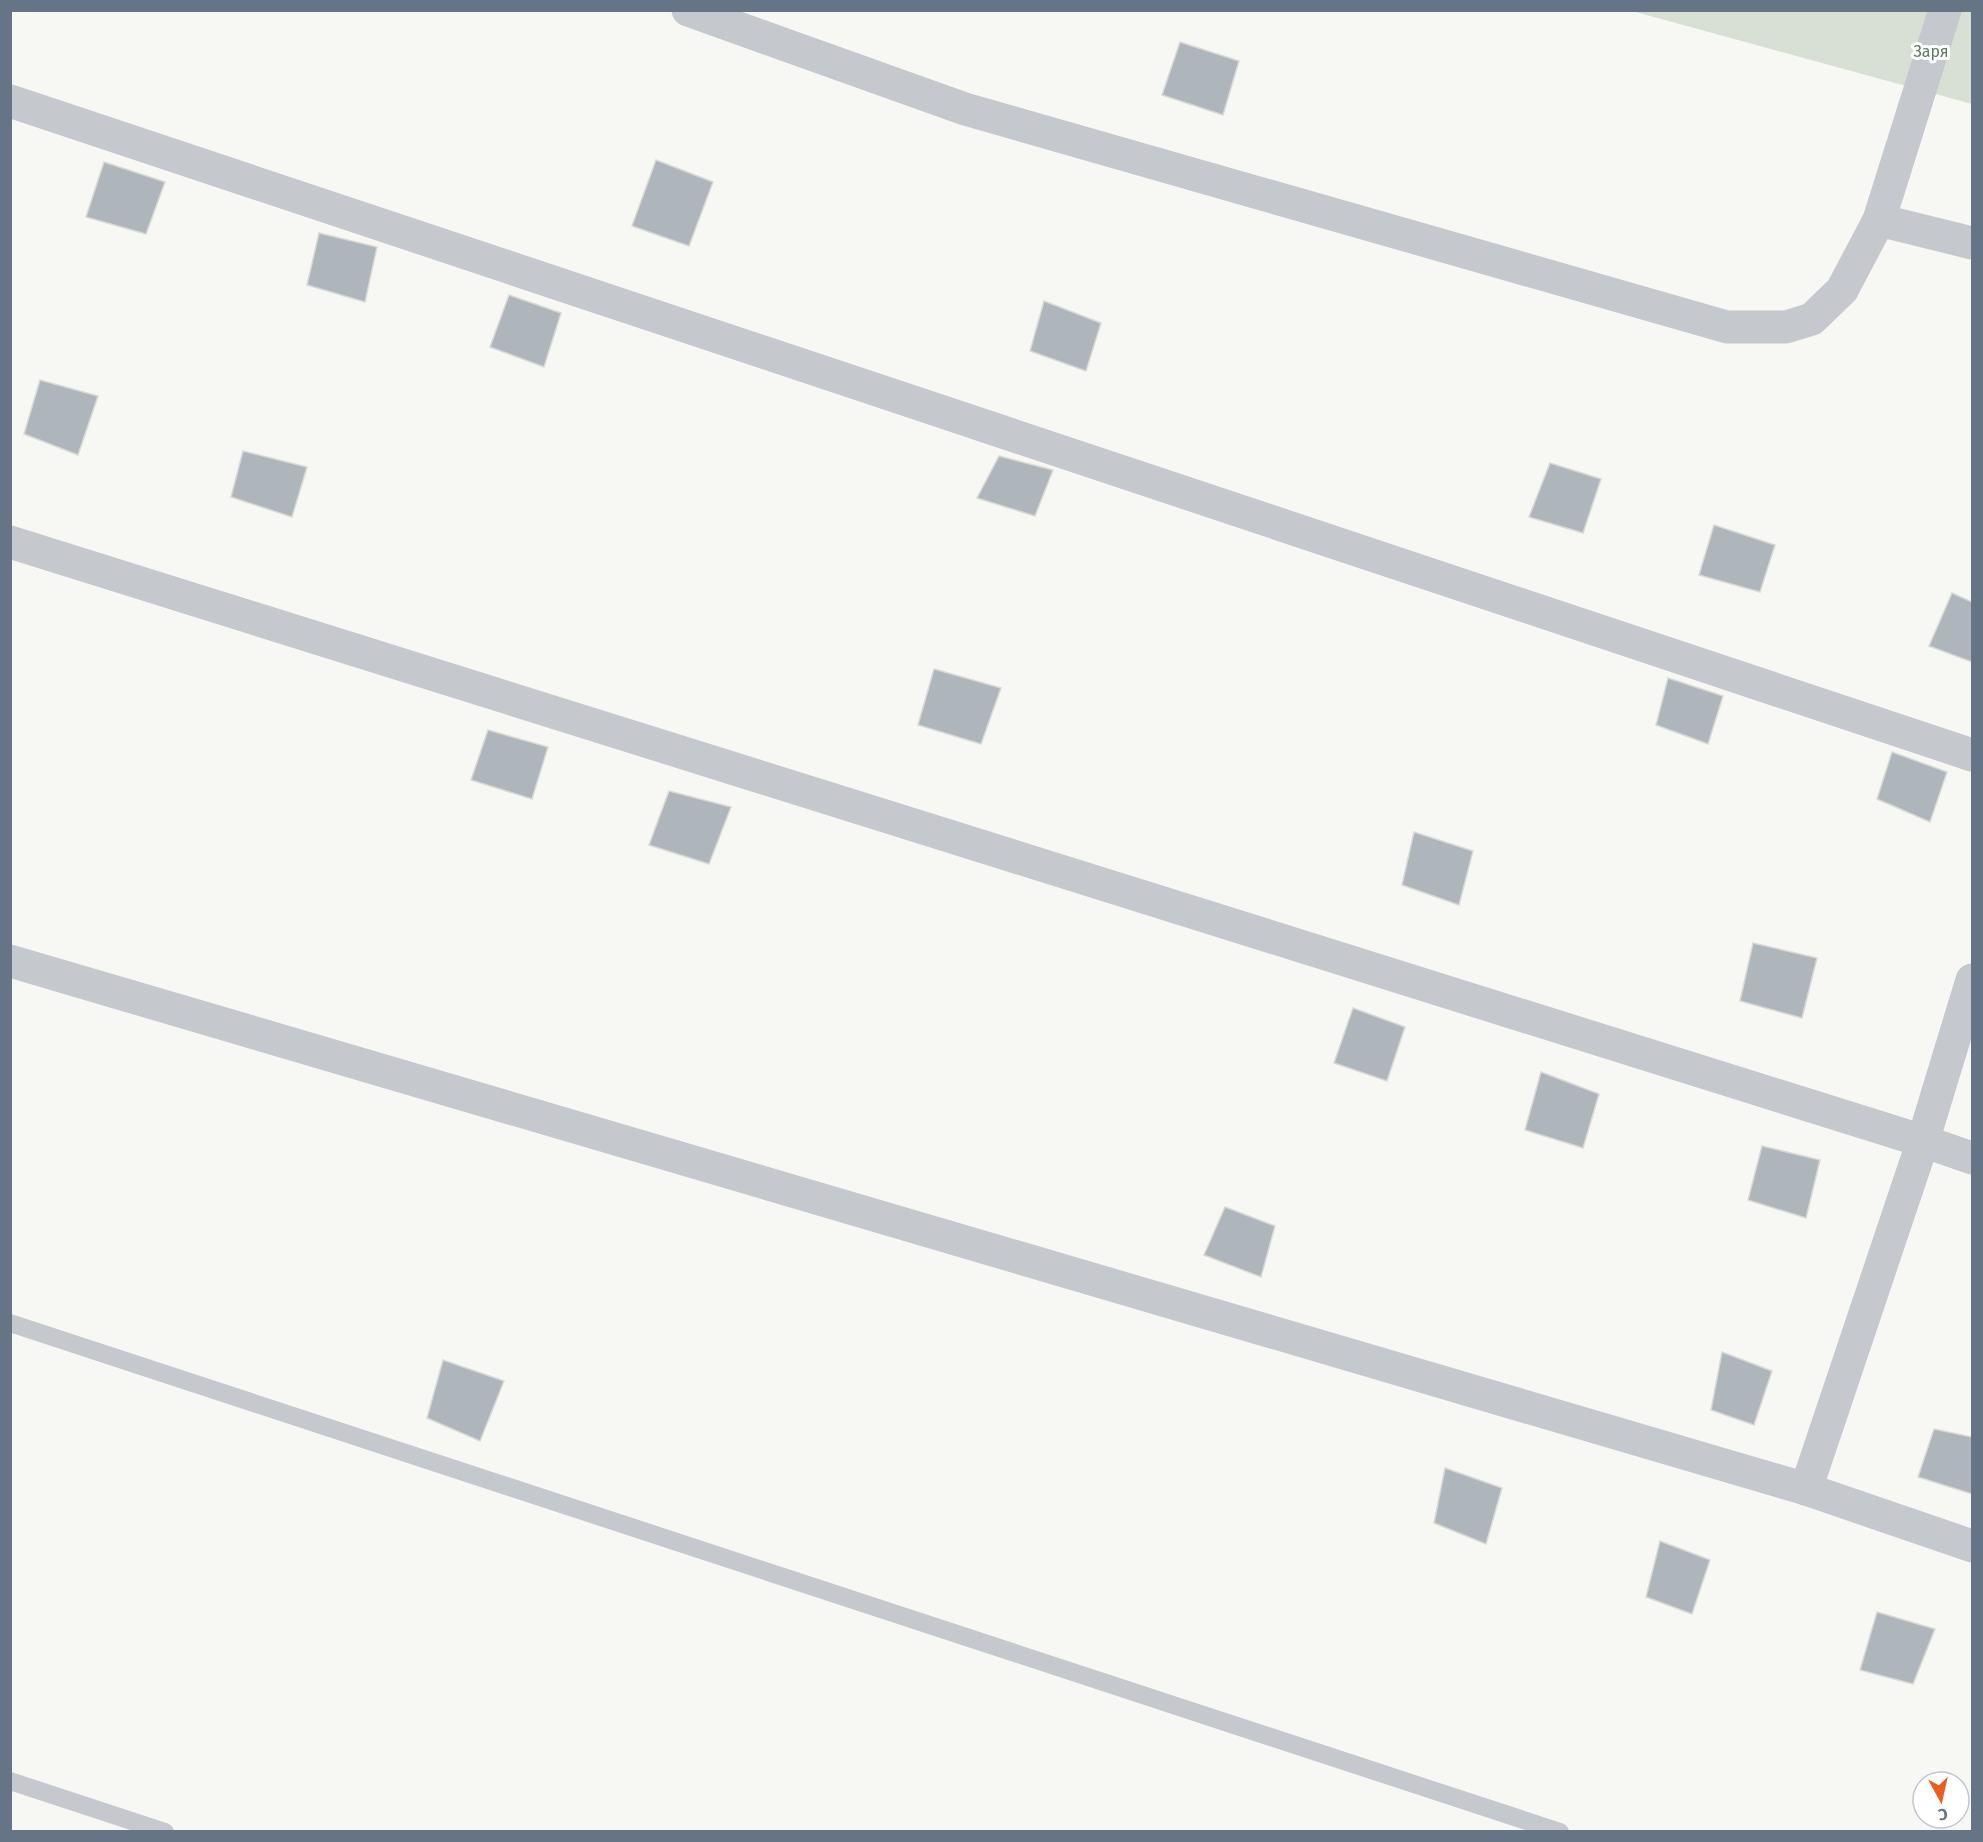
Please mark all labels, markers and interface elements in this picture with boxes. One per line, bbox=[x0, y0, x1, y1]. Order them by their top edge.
park label: Заря bbox=[1913, 42, 1949, 61]
north arrow bbox=[1911, 1770, 1971, 1830]
text: С bbox=[1936, 1804, 1949, 1825]

